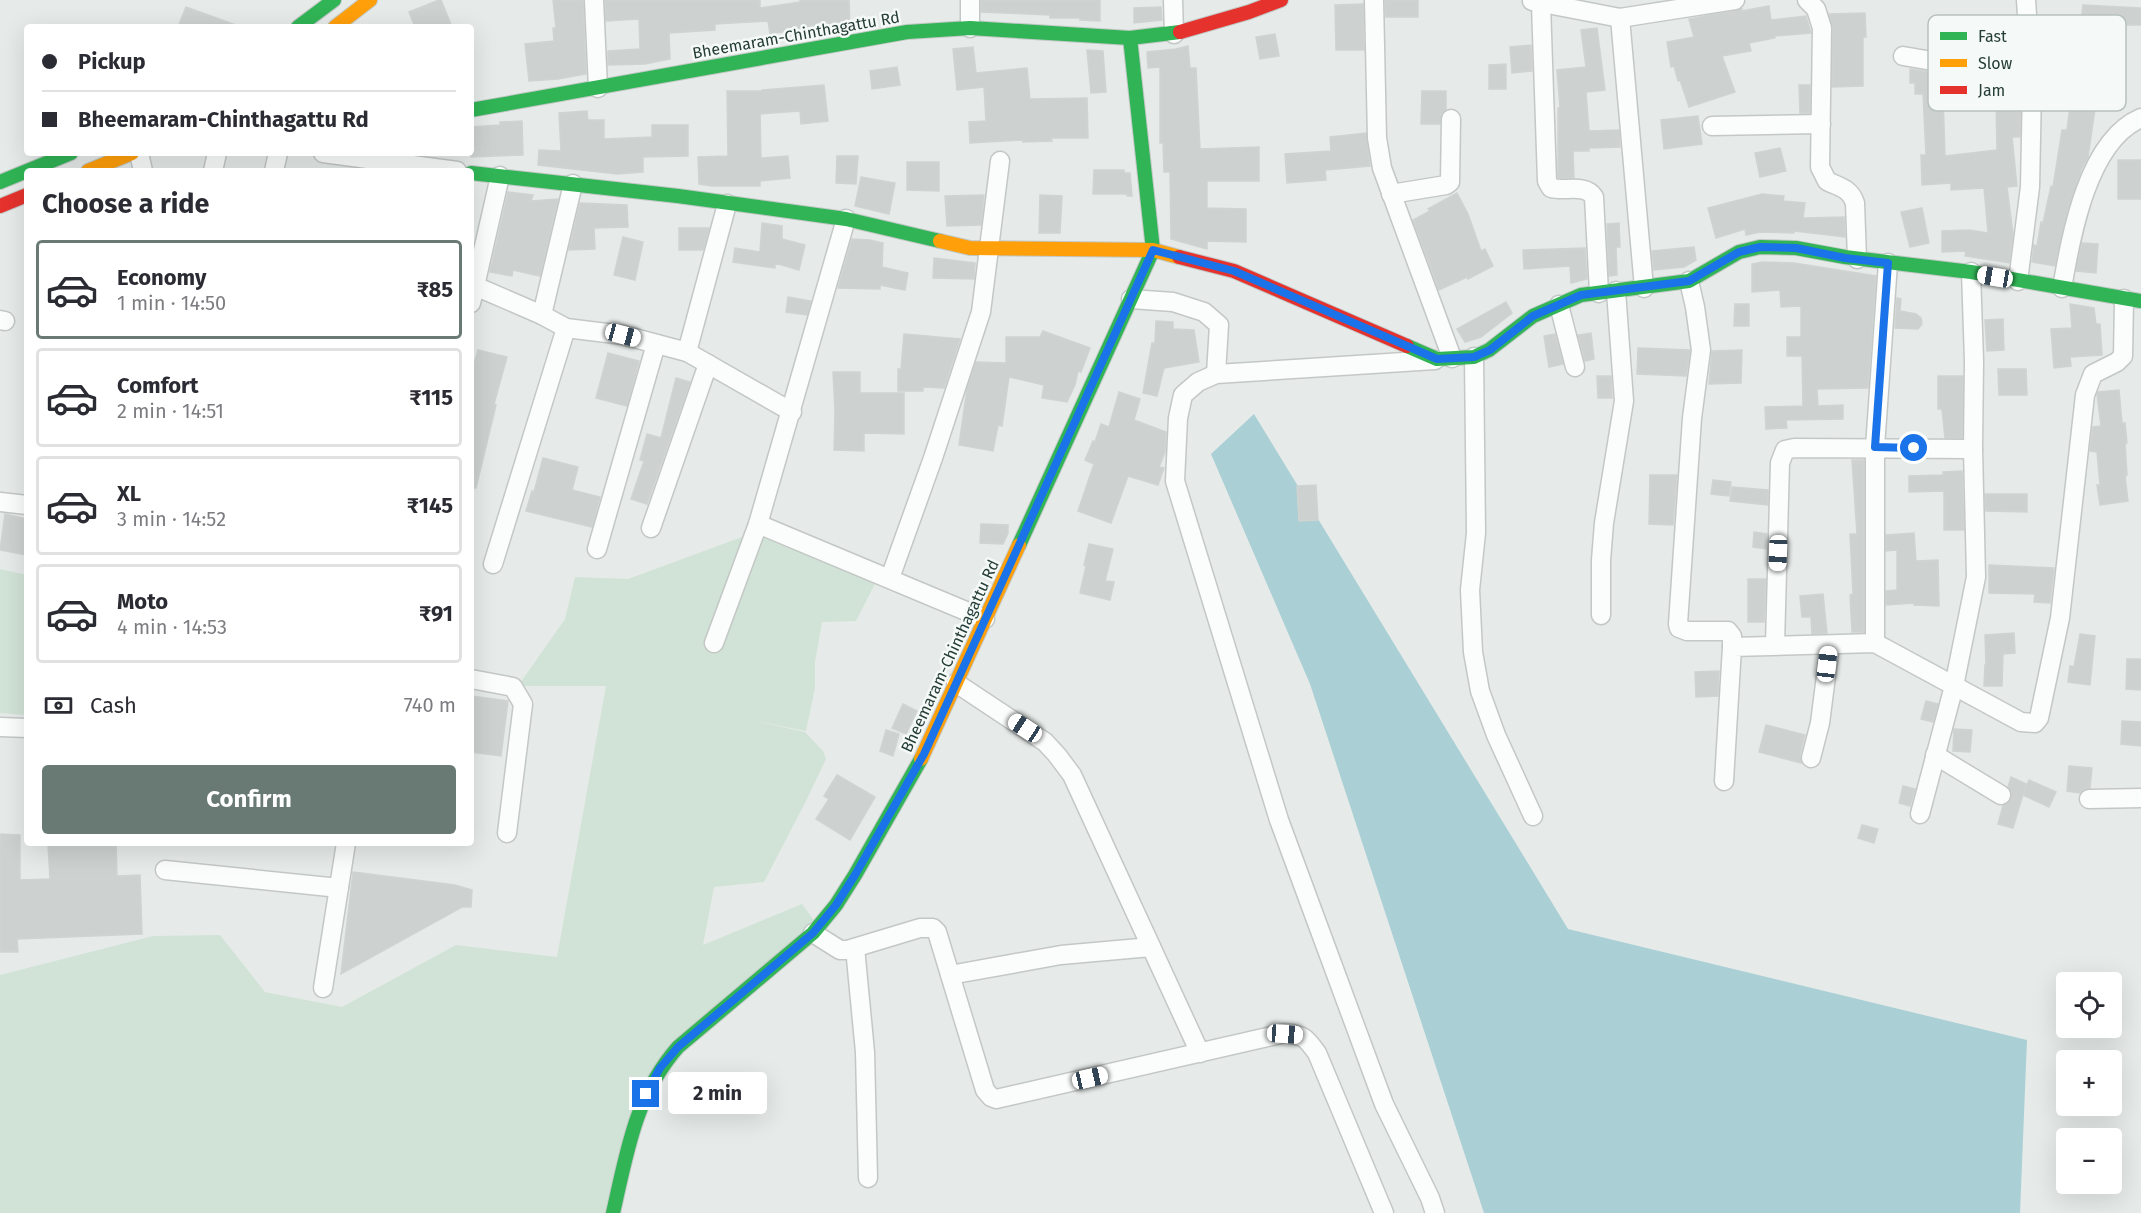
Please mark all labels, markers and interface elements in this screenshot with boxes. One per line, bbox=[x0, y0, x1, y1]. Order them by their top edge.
street label: Bheemaram-Chinthagattu Rd bbox=[691, 7, 901, 63]
legend bbox=[1928, 15, 2126, 111]
text: Fast bbox=[1978, 27, 2007, 46]
text: Pickup bbox=[78, 48, 146, 75]
text: Slow bbox=[1978, 54, 2013, 73]
text: Jam bbox=[1978, 81, 2005, 100]
text: Bheemaram-Chinthagattu Rd bbox=[78, 106, 369, 133]
text: Choose a ride bbox=[42, 188, 209, 220]
icon: car bbox=[45, 263, 99, 317]
text: Economy bbox=[117, 264, 206, 291]
car bbox=[1976, 265, 2014, 289]
text: ₹85 bbox=[417, 276, 453, 303]
text: 1 min · 14:50 bbox=[117, 291, 226, 315]
car bbox=[603, 322, 643, 348]
icon: car bbox=[45, 371, 99, 425]
text: Comfort bbox=[117, 372, 198, 399]
text: ₹115 bbox=[409, 384, 453, 411]
text: 2 min · 14:51 bbox=[117, 399, 224, 423]
route start bbox=[1900, 434, 1927, 461]
icon: car bbox=[45, 479, 99, 533]
text: XL bbox=[117, 480, 141, 507]
text: ₹145 bbox=[407, 492, 453, 519]
text: 3 min · 14:52 bbox=[117, 507, 226, 531]
car bbox=[1768, 535, 1788, 571]
street label: Bheemaram-Chinthagattu Rd bbox=[897, 557, 1003, 755]
icon: car bbox=[45, 587, 99, 641]
text: Moto bbox=[117, 588, 168, 615]
text: ₹91 bbox=[419, 600, 453, 627]
text: 4 min · 14:53 bbox=[117, 615, 227, 639]
car bbox=[1816, 645, 1838, 683]
icon: cash bbox=[42, 689, 75, 722]
text: Cash bbox=[90, 692, 137, 719]
text: 740 m bbox=[404, 693, 456, 717]
car bbox=[1005, 711, 1045, 745]
button: Confirm bbox=[42, 765, 456, 834]
map controls bbox=[2056, 972, 2122, 1194]
button: locate bbox=[2056, 972, 2122, 1038]
car bbox=[1266, 1024, 1304, 1044]
button: + bbox=[2056, 1050, 2122, 1116]
car bbox=[1070, 1065, 1110, 1091]
callout: 2 min bbox=[667, 1073, 766, 1115]
route end bbox=[632, 1080, 659, 1107]
text: 2 min bbox=[693, 1081, 742, 1105]
button: − bbox=[2056, 1128, 2122, 1194]

